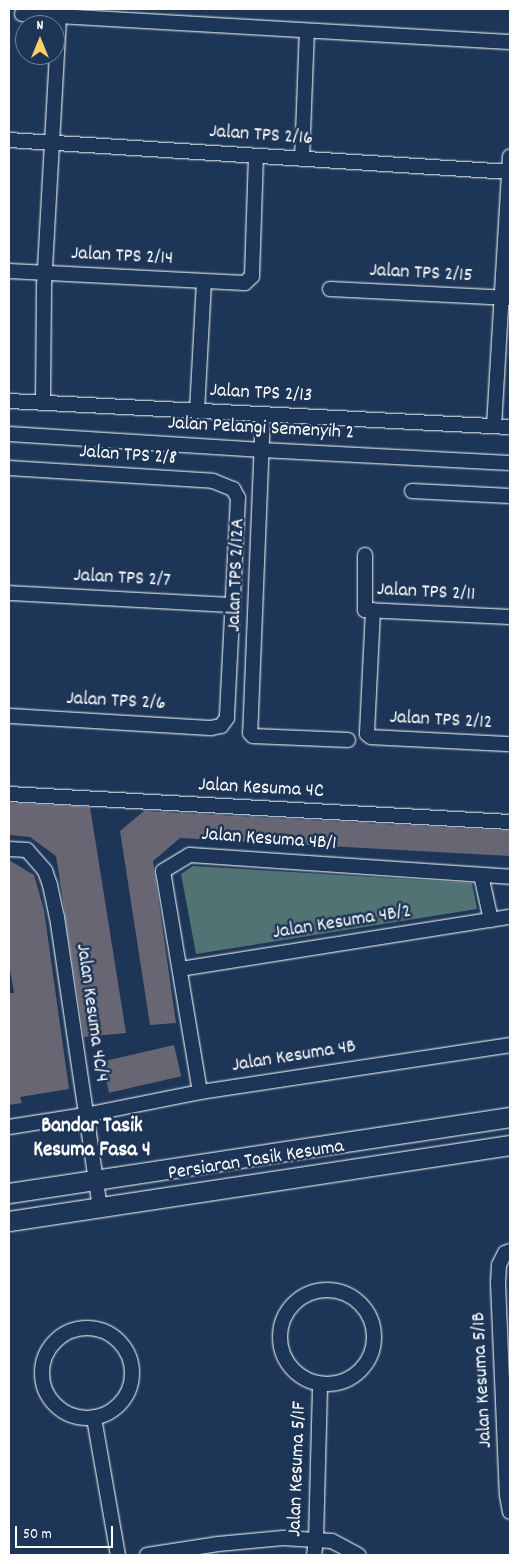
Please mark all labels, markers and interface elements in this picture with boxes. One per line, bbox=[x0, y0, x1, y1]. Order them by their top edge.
north arrow bbox=[15, 15, 65, 65]
text: N bbox=[37, 16, 43, 36]
street label: Jalan TPS 2/16 bbox=[208, 120, 314, 152]
street label: Jalan TPS 2/14 bbox=[70, 242, 174, 272]
street label: Jalan TPS 2/15 bbox=[369, 259, 473, 289]
street label: Jalan TPS 2/13 bbox=[209, 379, 313, 409]
street label: Jalan Pelangi Semenyih 2 bbox=[167, 412, 355, 446]
street label: Jalan TPS 2/8 bbox=[79, 441, 177, 471]
street label: Jalan TPS 2/12A bbox=[223, 518, 251, 632]
street label: Jalan TPS 2/7 bbox=[73, 564, 171, 594]
street label: Jalan TPS 2/11 bbox=[376, 578, 476, 608]
street label: Jalan TPS 2/6 bbox=[66, 687, 166, 717]
street label: Jalan TPS 2/12 bbox=[389, 706, 493, 736]
street label: Jalan Kesuma 4C bbox=[198, 774, 324, 804]
street label: Jalan Kesuma 4B/1 bbox=[201, 823, 337, 857]
street label: Jalan Kesuma 4B/2 bbox=[271, 900, 413, 946]
street label: Jalan Kesuma 4C/4 bbox=[69, 942, 113, 1084]
street label: Jalan Kesuma 4B bbox=[230, 1035, 358, 1079]
district label: Bandar Tasik Kesuma Fasa 4 bbox=[33, 1114, 151, 1164]
street label: Persiaran Tasik Kesuma bbox=[166, 1135, 346, 1187]
street label: Jalan Kesuma 5/1B bbox=[467, 1311, 499, 1449]
street label: Jalan Kesuma 5/1F bbox=[284, 1401, 312, 1537]
scale bar bbox=[18, 1516, 115, 1548]
text: 50 m bbox=[23, 1524, 52, 1546]

